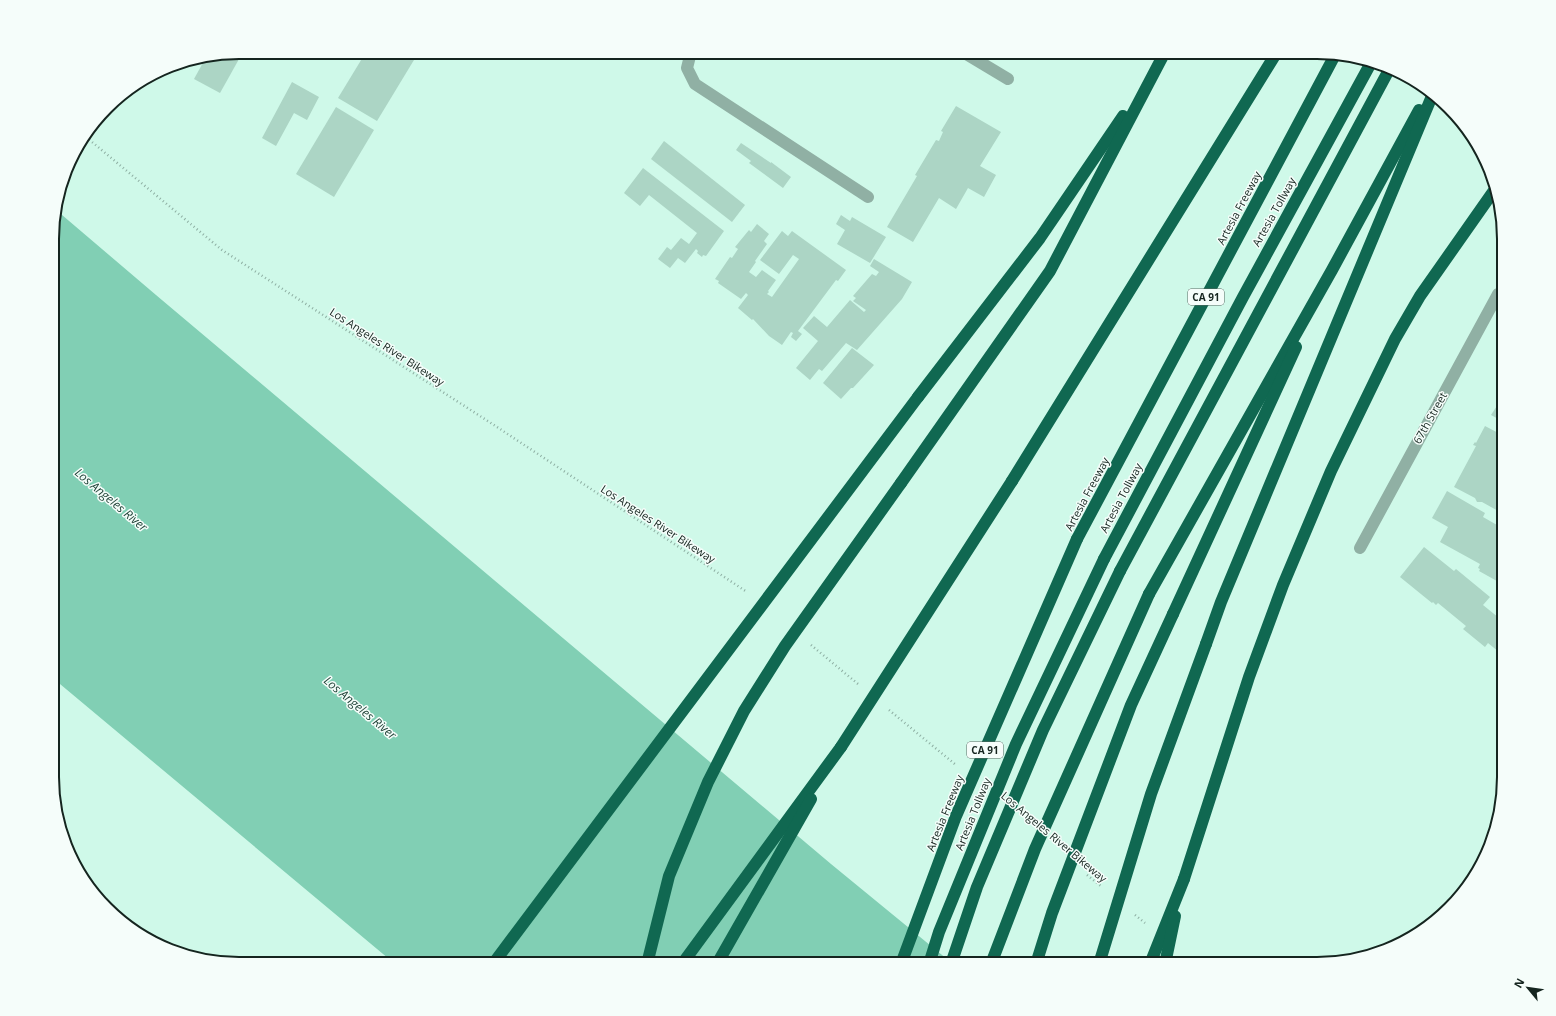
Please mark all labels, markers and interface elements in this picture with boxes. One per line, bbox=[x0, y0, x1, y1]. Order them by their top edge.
street label: Artesia Freeway bbox=[1213, 168, 1264, 247]
street label: Artesia Tollway bbox=[1248, 174, 1299, 249]
road number: CA 91 bbox=[1188, 289, 1224, 305]
street label: Los Angeles River Bikeway bbox=[327, 304, 448, 390]
street label: 67th Street bbox=[1409, 389, 1450, 446]
street label: Artesia Freeway bbox=[1061, 454, 1112, 533]
street label: Artesia Tollway bbox=[1096, 460, 1145, 535]
water label: Los Angeles River bbox=[71, 464, 152, 536]
street label: Los Angeles River Bikeway bbox=[598, 481, 719, 567]
water label: Los Angeles River bbox=[320, 672, 401, 744]
road number: CA 91 bbox=[967, 742, 1003, 758]
street label: Artesia Freeway bbox=[922, 772, 967, 853]
street label: Artesia Tollway bbox=[951, 775, 994, 852]
street label: Los Angeles River Bikeway bbox=[998, 788, 1111, 886]
north arrow bbox=[1508, 968, 1548, 1008]
text: N bbox=[1510, 975, 1528, 990]

